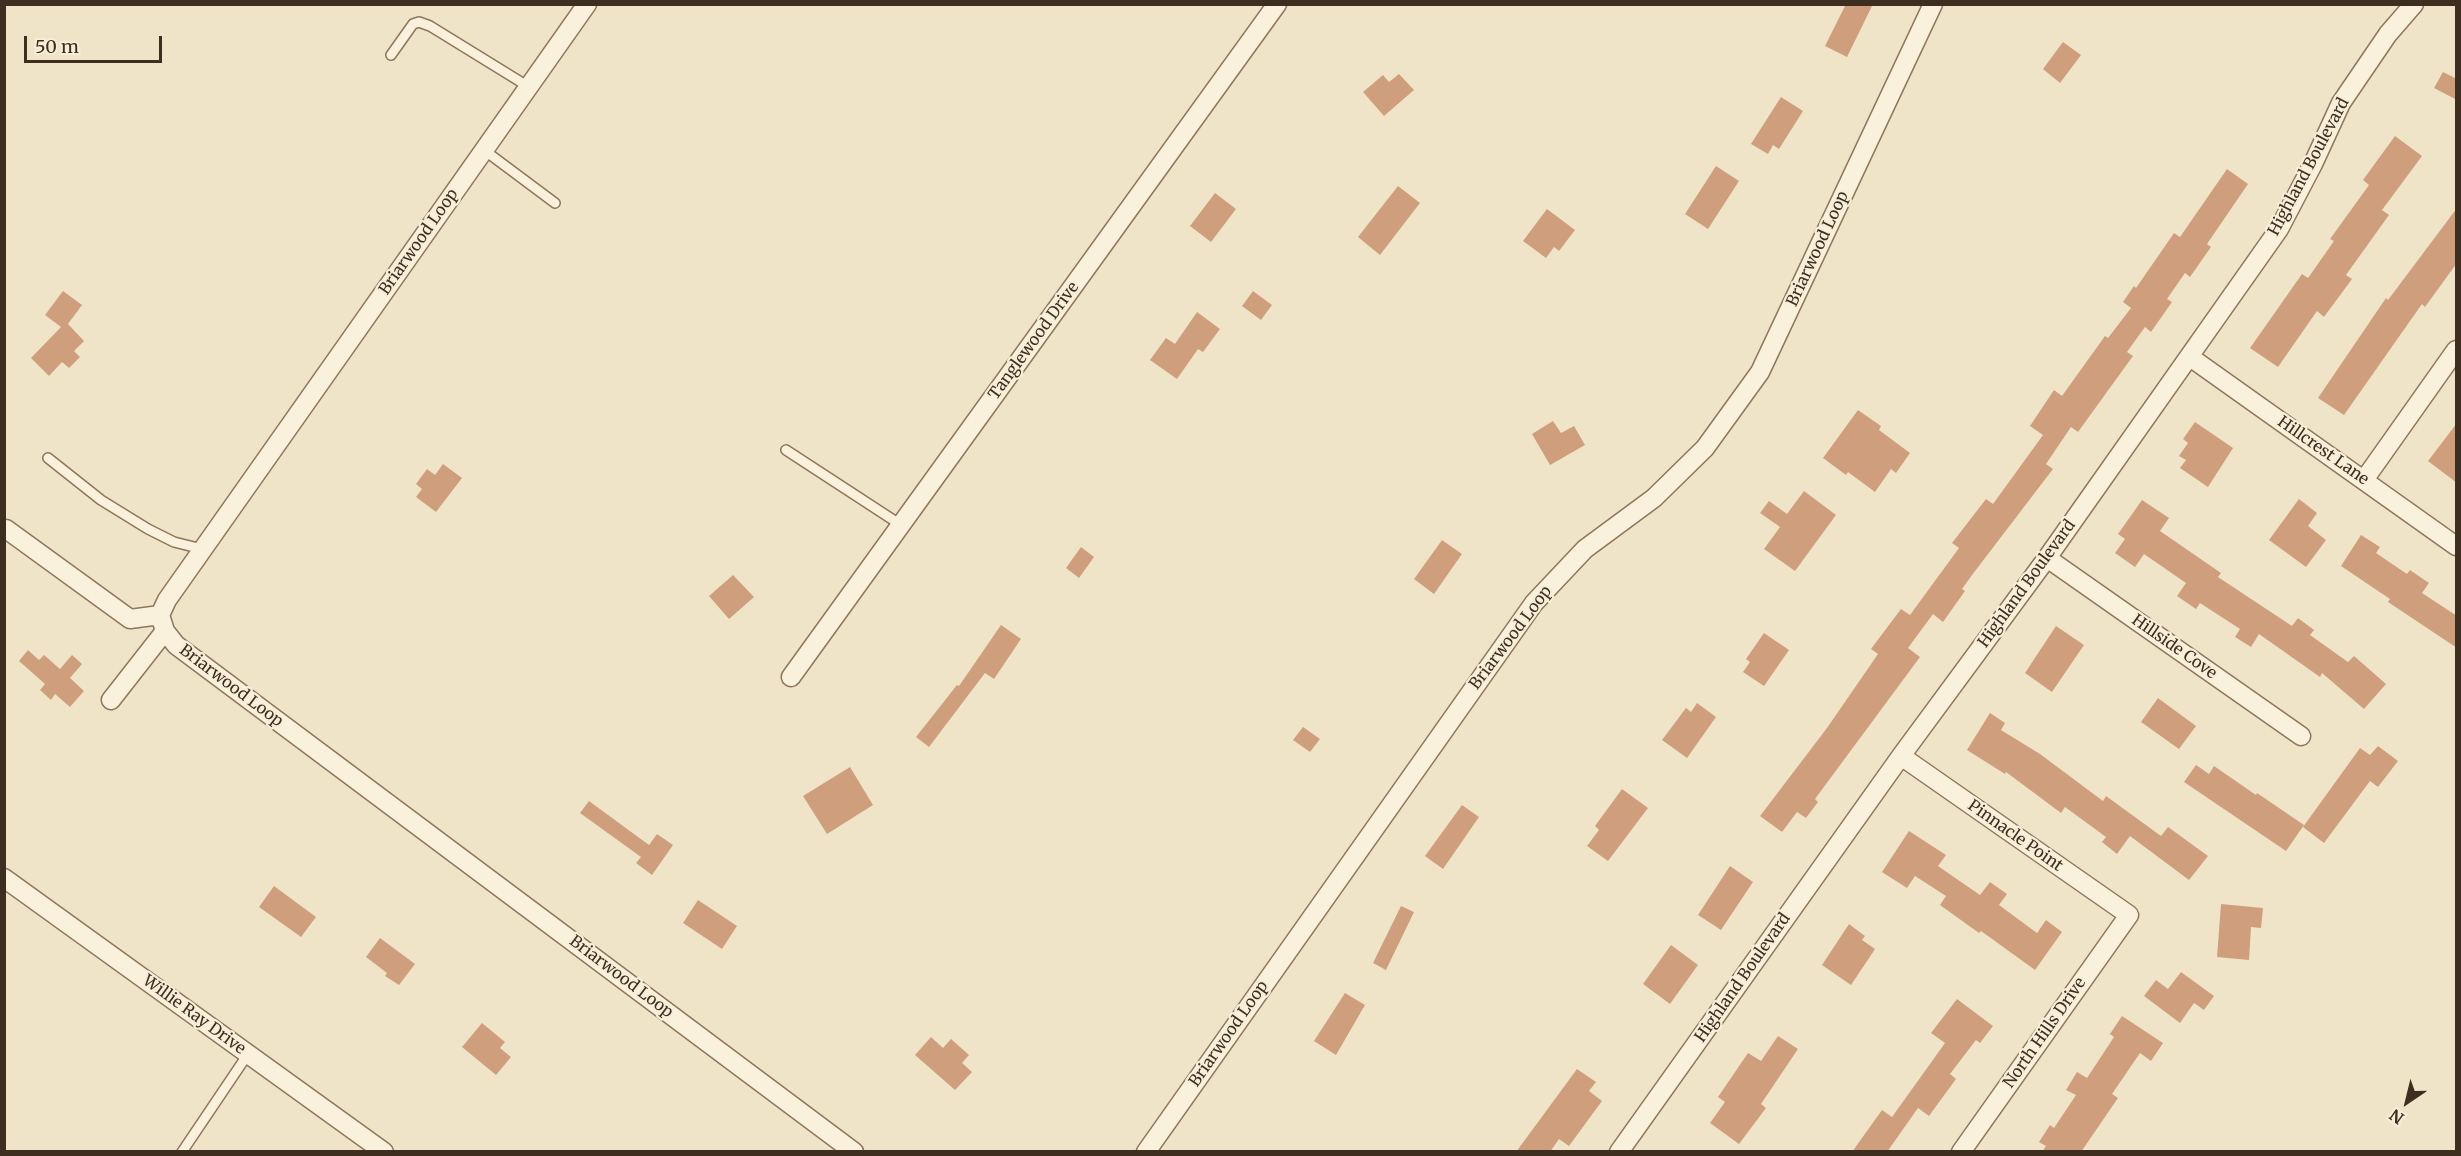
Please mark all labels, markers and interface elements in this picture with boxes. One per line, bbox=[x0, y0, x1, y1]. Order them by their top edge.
scale bar bbox=[27, 24, 165, 62]
text: 50 m bbox=[35, 35, 79, 58]
street label: Highland Boulevard bbox=[2265, 95, 2353, 239]
street label: Briarwood Loop bbox=[375, 185, 463, 299]
street label: Briarwood Loop bbox=[1783, 188, 1853, 310]
street label: Tanglewood Drive bbox=[985, 278, 1083, 404]
street label: Hillcrest Lane bbox=[2274, 412, 2372, 490]
street label: Highland Boulevard bbox=[1974, 516, 2080, 652]
street label: Briarwood Loop bbox=[1466, 582, 1556, 694]
street label: Hillside Cove bbox=[2128, 611, 2220, 683]
street label: Briarwood Loop bbox=[175, 641, 287, 731]
street label: Pinnacle Point bbox=[1964, 796, 2066, 876]
street label: Highland Boulevard bbox=[1691, 910, 1795, 1046]
street label: Briarwood Loop bbox=[565, 932, 677, 1022]
street label: Willie Ray Drive bbox=[139, 971, 249, 1059]
street label: North Hills Drive bbox=[2000, 974, 2090, 1092]
street label: Briarwood Loop bbox=[1185, 977, 1273, 1091]
north arrow bbox=[2377, 1072, 2437, 1132]
text: N bbox=[2386, 1105, 2408, 1129]

